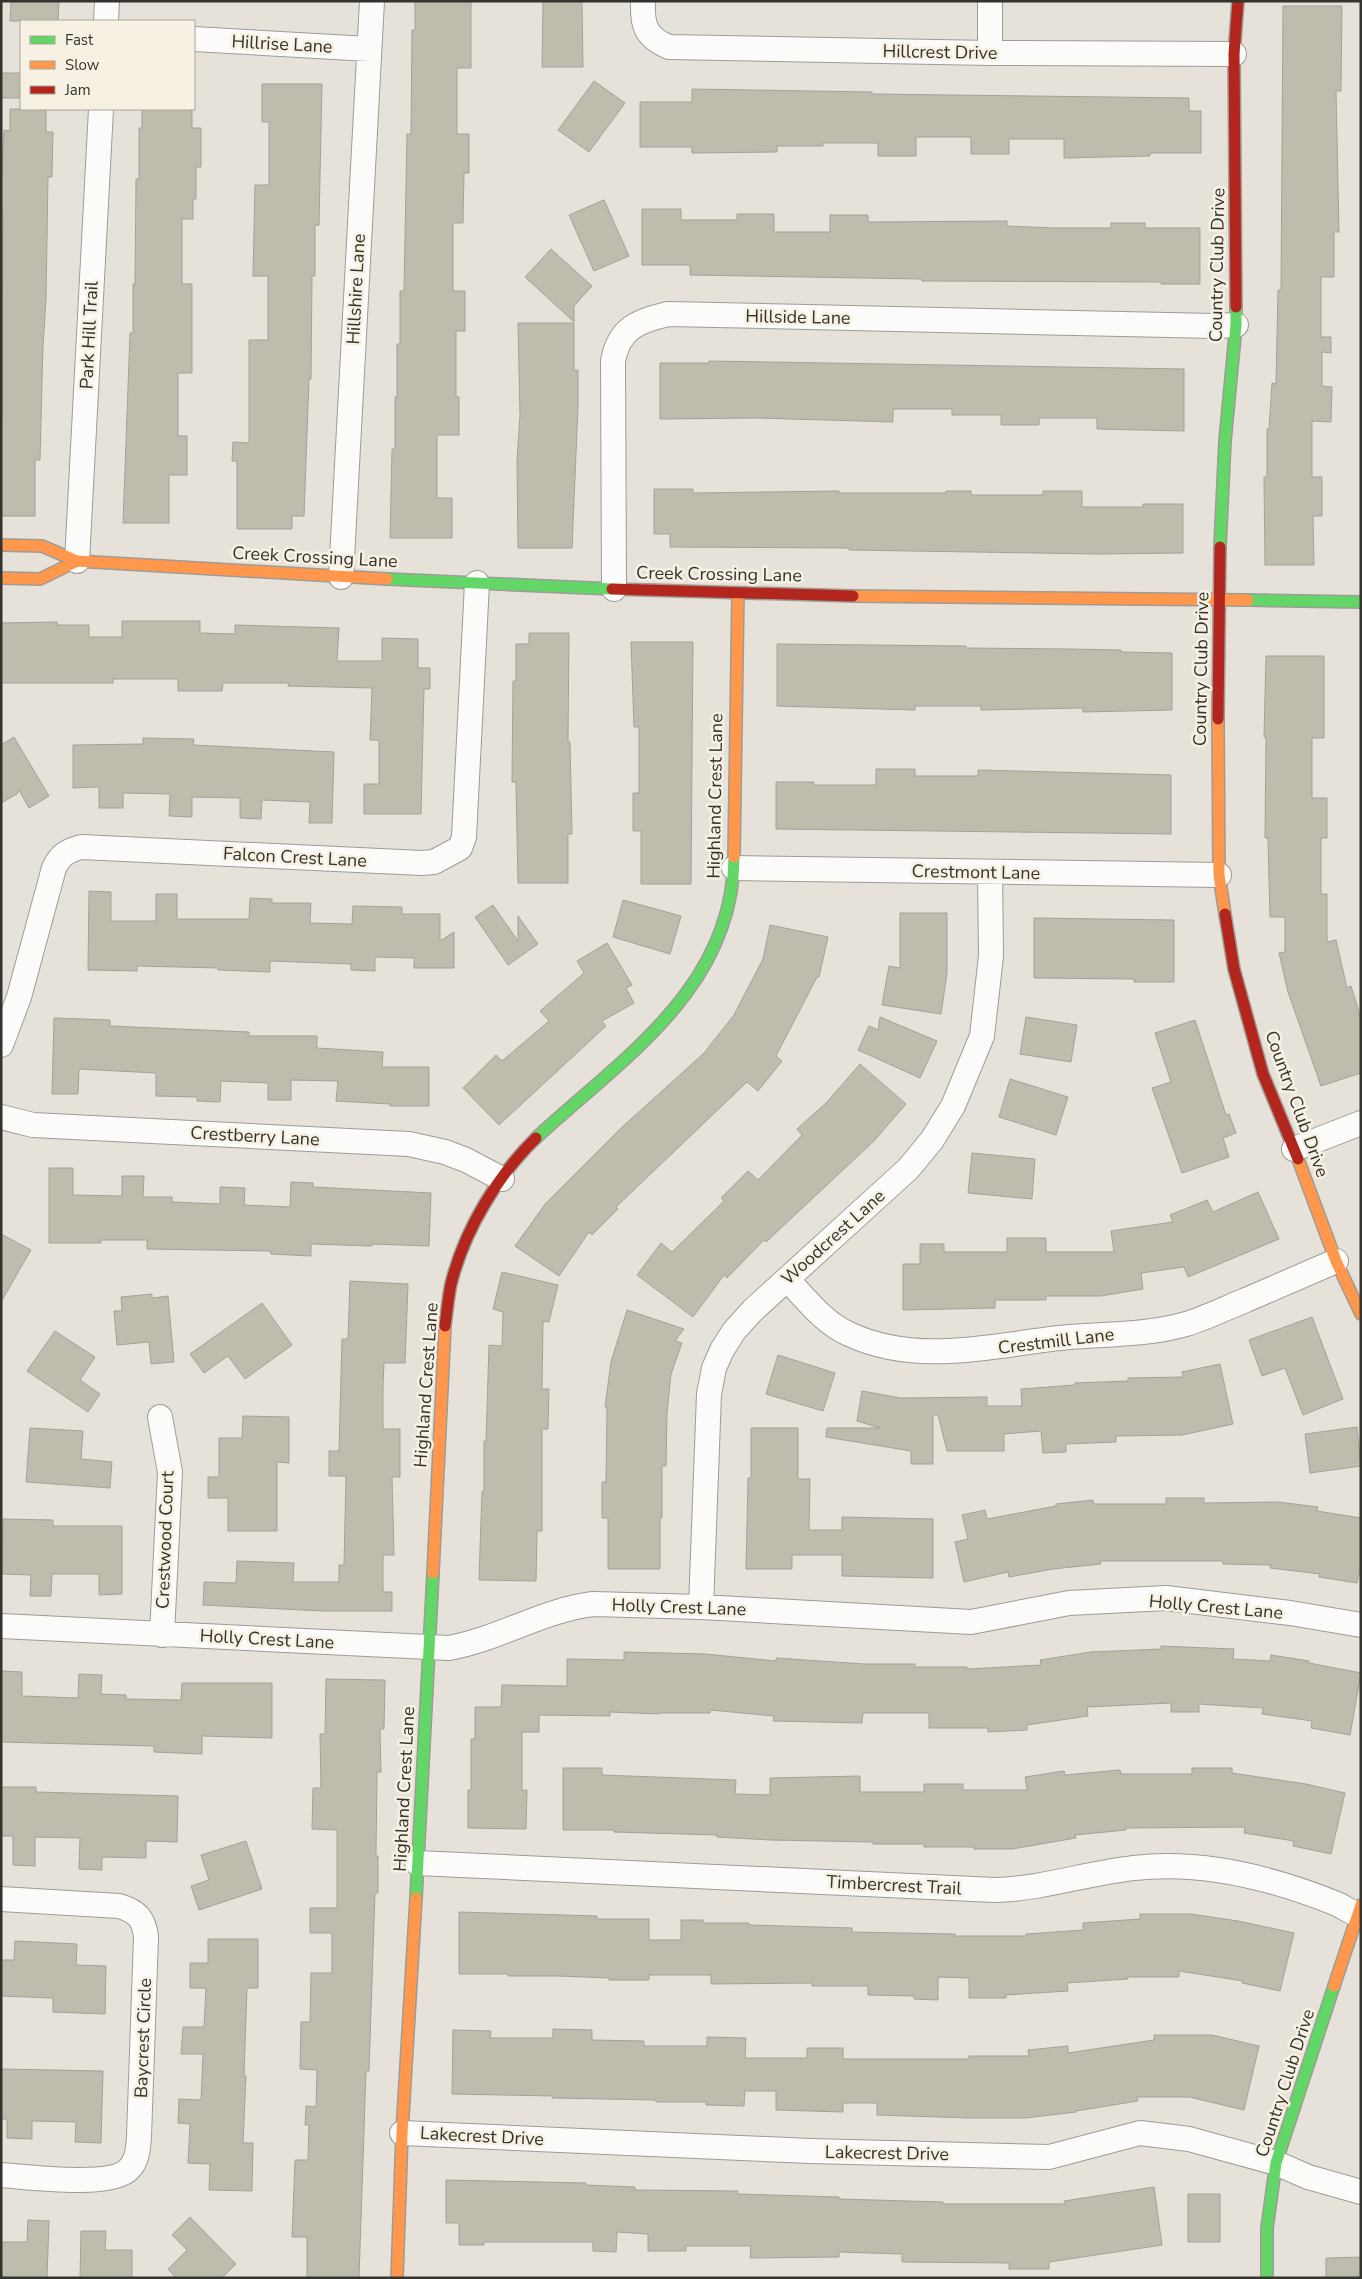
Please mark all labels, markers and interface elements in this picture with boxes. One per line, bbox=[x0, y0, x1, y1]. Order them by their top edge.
legend bbox=[20, 20, 195, 110]
street label: Hillrise Lane bbox=[231, 29, 333, 59]
text: Fast bbox=[65, 30, 94, 50]
street label: Hillcrest Drive bbox=[882, 39, 998, 65]
text: Slow bbox=[65, 55, 100, 75]
text: Jam bbox=[64, 80, 91, 100]
street label: Country Club Drive bbox=[1204, 188, 1230, 342]
street label: Hillshire Lane bbox=[341, 233, 371, 345]
street label: Park Hill Trail bbox=[74, 279, 104, 390]
street label: Hillside Lane bbox=[745, 304, 851, 330]
street label: Creek Crossing Lane bbox=[232, 541, 398, 573]
street label: Creek Crossing Lane bbox=[636, 561, 802, 587]
street label: Country Club Drive bbox=[1188, 592, 1214, 746]
street label: Highland Crest Lane bbox=[702, 713, 728, 879]
street label: Falcon Crest Lane bbox=[223, 841, 367, 873]
street label: Crestmont Lane bbox=[912, 859, 1040, 885]
street label: Country Club Drive bbox=[1259, 1027, 1335, 1181]
street label: Crestberry Lane bbox=[190, 1121, 320, 1151]
street label: Woodcrest Lane bbox=[776, 1184, 890, 1290]
street label: Highland Crest Lane bbox=[408, 1302, 444, 1468]
street label: Crestmill Lane bbox=[997, 1322, 1115, 1360]
street label: Crestwood Court bbox=[151, 1470, 179, 1609]
street label: Holly Crest Lane bbox=[1148, 1589, 1284, 1625]
street label: Holly Crest Lane bbox=[611, 1593, 747, 1621]
street label: Holly Crest Lane bbox=[199, 1623, 335, 1655]
street label: Highland Crest Lane bbox=[388, 1706, 420, 1872]
street label: Timbercrest Trail bbox=[826, 1869, 963, 1901]
street label: Baycrest Circle bbox=[129, 1977, 157, 2099]
street label: Country Club Drive bbox=[1250, 2006, 1320, 2160]
street label: Lakecrest Drive bbox=[419, 2121, 545, 2151]
street label: Lakecrest Drive bbox=[825, 2140, 949, 2166]

